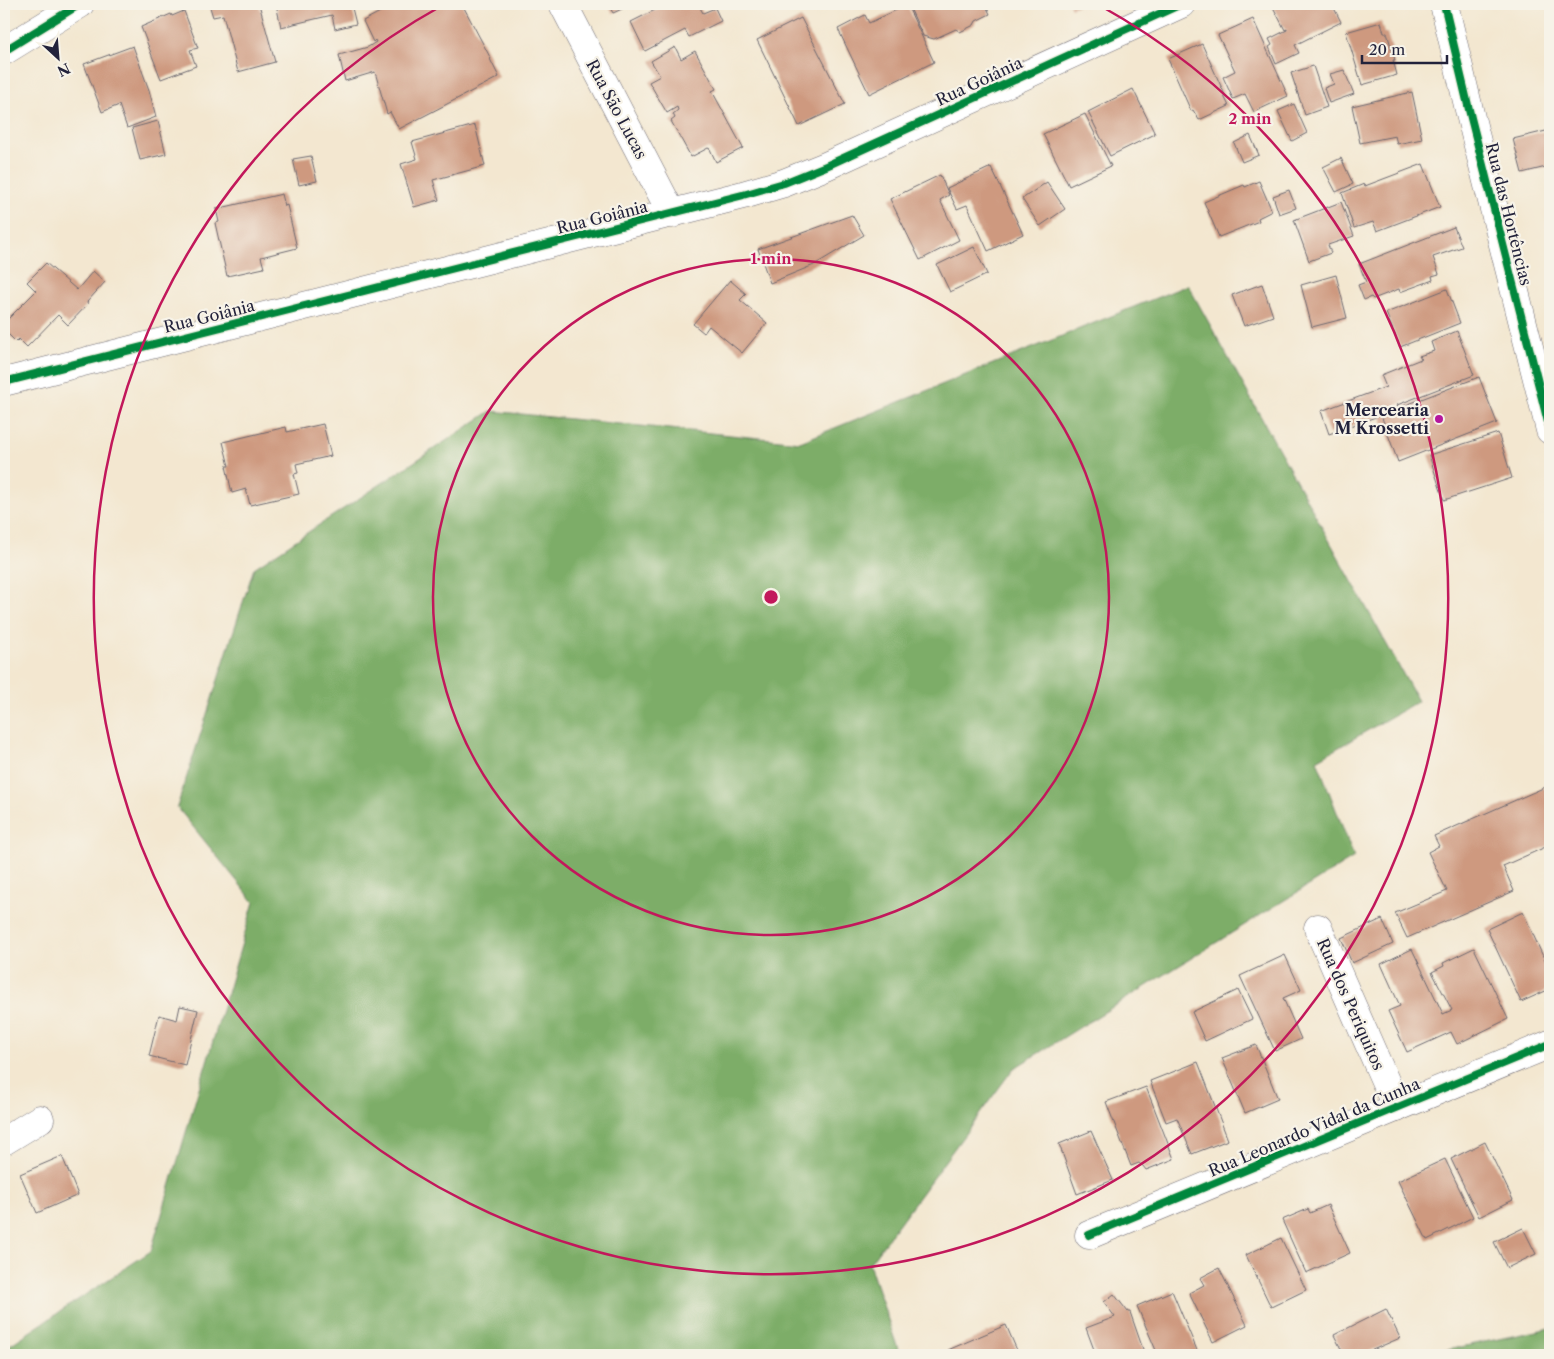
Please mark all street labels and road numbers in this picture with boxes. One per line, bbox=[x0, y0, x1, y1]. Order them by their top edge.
street label: Rua Goiânia bbox=[932, 52, 1026, 110]
street label: Rua São Lucas bbox=[582, 56, 652, 162]
street label: Rua das Hortências bbox=[1482, 140, 1536, 288]
street label: Rua Goiânia bbox=[554, 196, 650, 238]
street label: Rua Goiânia bbox=[161, 295, 257, 337]
street label: Rua dos Periquitos bbox=[1313, 935, 1389, 1073]
street label: Rua Leonardo Vidal da Cunha bbox=[1205, 1073, 1423, 1181]

